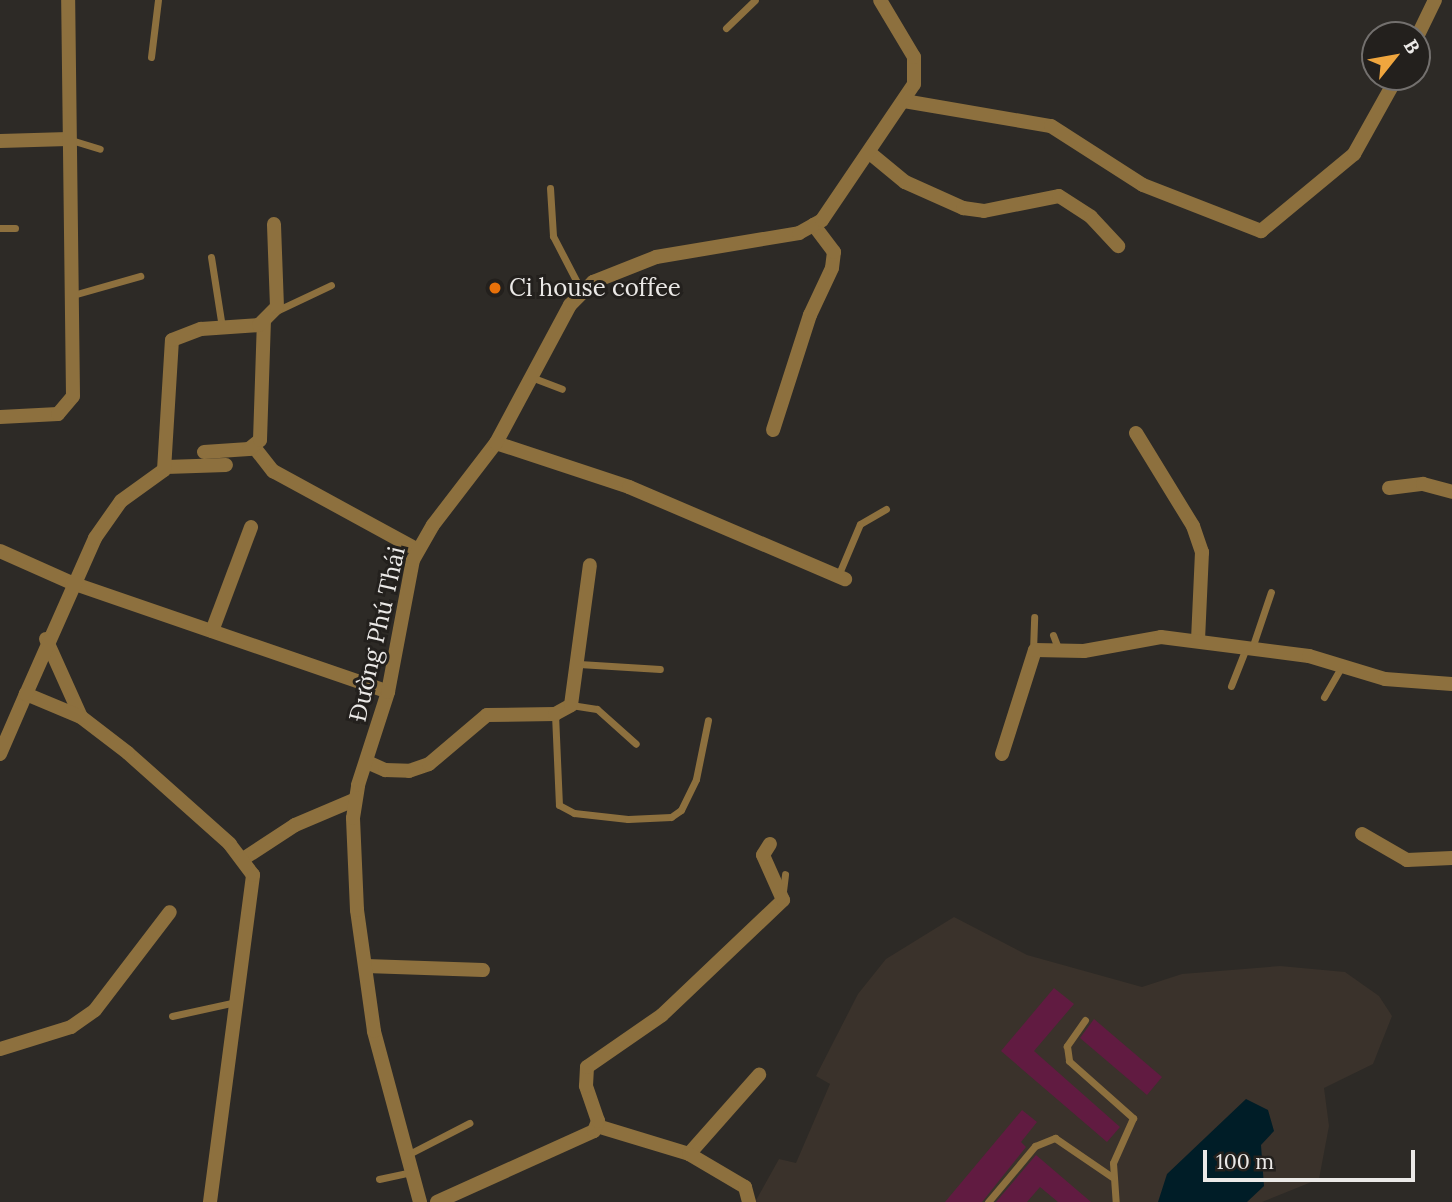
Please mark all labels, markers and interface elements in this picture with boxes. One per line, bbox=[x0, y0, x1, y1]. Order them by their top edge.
north arrow bbox=[1361, 21, 1431, 91]
text: B bbox=[1399, 35, 1426, 58]
place label: Ci house coffee bbox=[509, 274, 681, 302]
marker: Ci house coffee bbox=[487, 280, 503, 296]
street label: Đường Phú Thái bbox=[343, 544, 411, 724]
scale bar bbox=[1207, 1136, 1419, 1180]
text: 100 m bbox=[1216, 1148, 1274, 1175]

